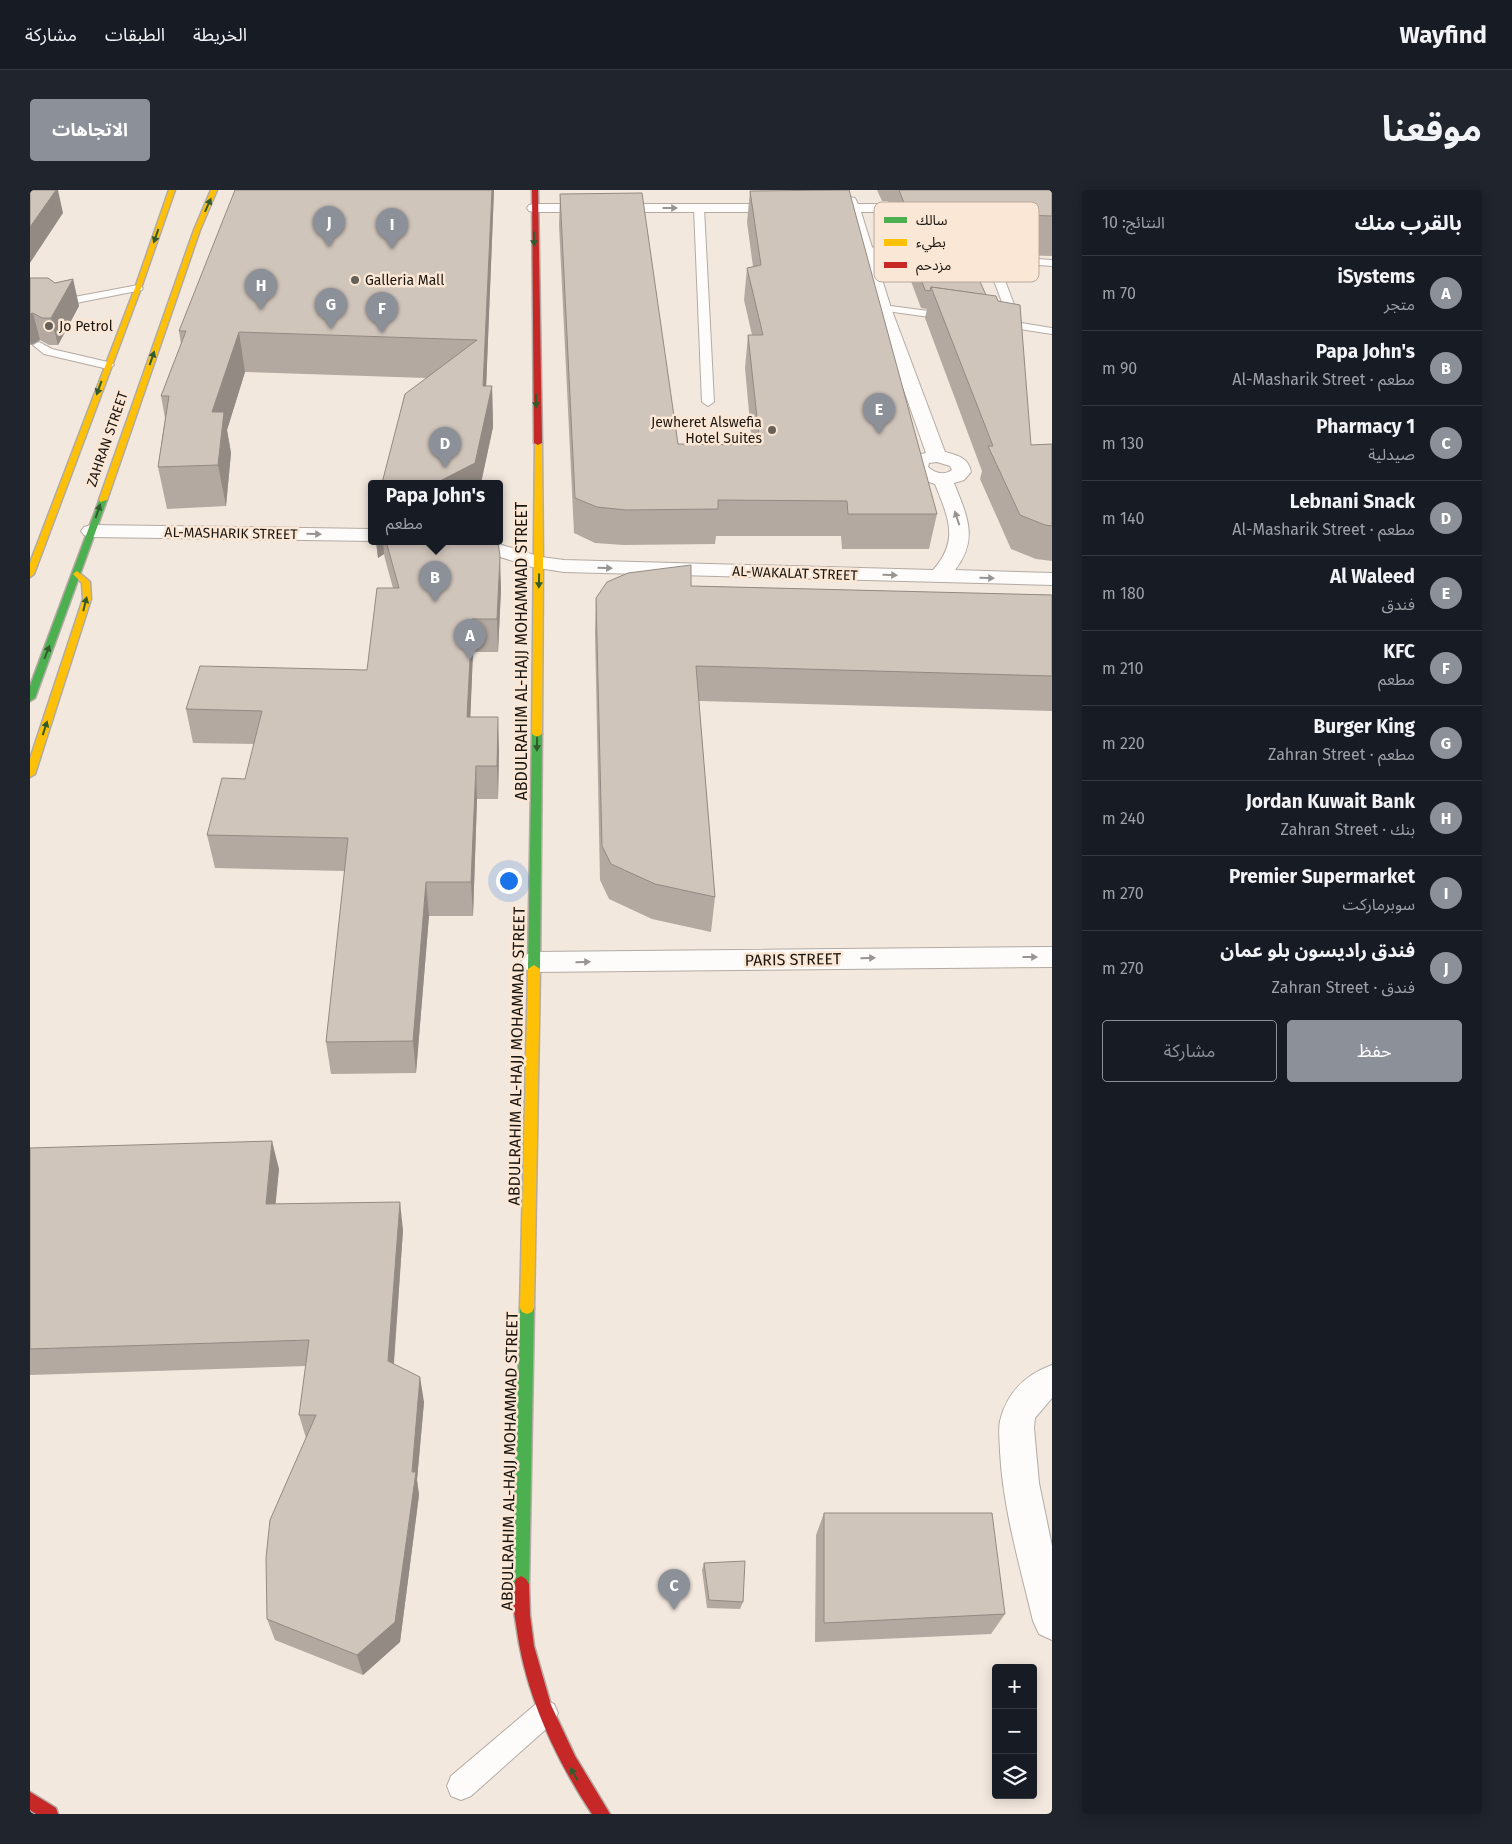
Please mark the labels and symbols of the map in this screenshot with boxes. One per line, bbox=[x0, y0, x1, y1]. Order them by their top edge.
one-way arrow bbox=[204, 198, 212, 212]
legend bbox=[874, 202, 1039, 282]
one-way arrow bbox=[662, 204, 678, 212]
pin: J bbox=[313, 206, 345, 247]
pin: I bbox=[376, 208, 408, 249]
text: سالك bbox=[916, 212, 948, 229]
one-way arrow bbox=[152, 229, 160, 244]
one-way arrow bbox=[530, 231, 538, 247]
text: بطيء bbox=[916, 234, 946, 253]
text: مزدحم bbox=[916, 257, 951, 276]
pin: H bbox=[245, 269, 277, 310]
place label: Galleria Mall bbox=[365, 272, 444, 289]
marker: Galleria Mall bbox=[349, 274, 361, 286]
pin: G bbox=[315, 288, 347, 329]
pin: F bbox=[366, 292, 398, 333]
place label: Jo Petrol bbox=[59, 318, 113, 335]
marker: Jo Petrol bbox=[43, 320, 55, 332]
one-way arrow bbox=[148, 350, 156, 365]
one-way arrow bbox=[95, 381, 103, 396]
street label: ZAHRAN STREET bbox=[83, 388, 132, 489]
one-way arrow bbox=[533, 393, 541, 409]
pin: E bbox=[863, 393, 895, 434]
place label: Jewheret Alswefia Hotel Suites bbox=[651, 414, 762, 447]
marker: Jewheret Alswefia Hotel Suites bbox=[766, 424, 778, 436]
pin: D bbox=[429, 427, 461, 468]
street label: ABDULRAHIM AL-HAJJ MOHAMMAD STREET bbox=[512, 501, 531, 800]
one-way arrow bbox=[94, 503, 102, 518]
one-way arrow bbox=[952, 511, 960, 526]
street label: AL-MASHARIK STREET bbox=[164, 524, 298, 543]
one-way arrow bbox=[307, 530, 323, 538]
pin: B bbox=[419, 561, 451, 602]
street label: AL-WAKALAT STREET bbox=[732, 563, 859, 584]
one-way arrow bbox=[597, 564, 613, 572]
one-way arrow bbox=[882, 572, 898, 580]
one-way arrow bbox=[534, 573, 542, 589]
one-way arrow bbox=[979, 574, 995, 582]
one-way arrow bbox=[81, 597, 89, 612]
pin: A bbox=[454, 619, 486, 660]
one-way arrow bbox=[44, 645, 51, 660]
one-way arrow bbox=[41, 720, 49, 735]
one-way arrow bbox=[533, 736, 541, 752]
your location bbox=[496, 868, 522, 894]
street label: ABDULRAHIM AL-HAJJ MOHAMMAD STREET bbox=[504, 906, 529, 1205]
street label: PARIS STREET bbox=[745, 949, 842, 970]
one-way arrow bbox=[1023, 953, 1039, 961]
one-way arrow bbox=[860, 954, 876, 962]
one-way arrow bbox=[575, 957, 591, 965]
street label: ABDULRAHIM AL-HAJJ MOHAMMAD STREET bbox=[497, 1311, 522, 1610]
pin: C bbox=[658, 1569, 690, 1610]
one-way arrow bbox=[570, 1767, 579, 1780]

